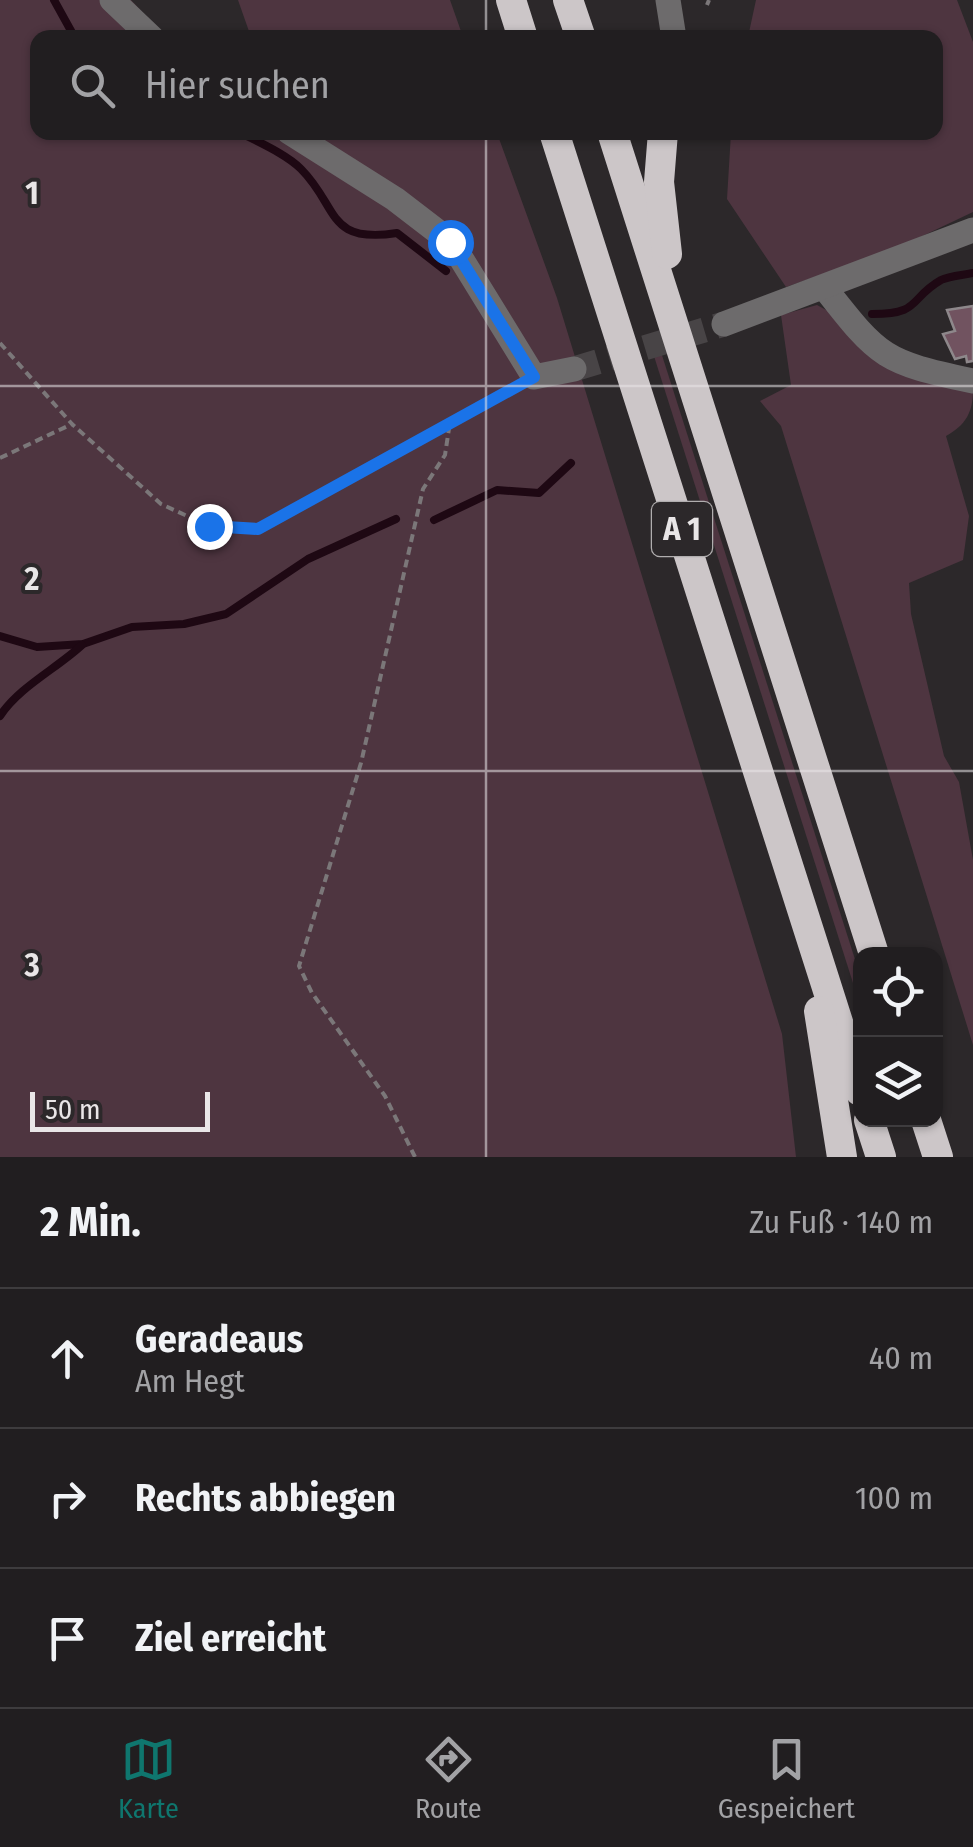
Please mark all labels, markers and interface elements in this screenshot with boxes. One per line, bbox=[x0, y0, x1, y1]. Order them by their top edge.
search box bbox=[30, 30, 943, 140]
icon: search bbox=[65, 58, 120, 113]
text: Hier suchen bbox=[145, 62, 330, 108]
text: 1 bbox=[25, 174, 39, 212]
route start bbox=[428, 220, 474, 266]
road number: A 1 bbox=[652, 502, 712, 556]
route end bbox=[187, 504, 233, 550]
text: 2 bbox=[24, 560, 40, 598]
text: 3 bbox=[23, 946, 40, 984]
map controls bbox=[853, 947, 943, 1127]
button: locate bbox=[853, 947, 943, 1037]
button: layers bbox=[853, 1037, 943, 1127]
scale bar bbox=[30, 1087, 210, 1132]
text: 50 m bbox=[45, 1093, 101, 1126]
text: 2 Min. bbox=[40, 1197, 141, 1247]
text: Zu Fuß · 140 m bbox=[749, 1203, 933, 1241]
text: Geradeaus bbox=[135, 1316, 303, 1362]
icon: ahead bbox=[40, 1331, 95, 1386]
text: 40 m bbox=[869, 1339, 933, 1377]
text: Am Hegt bbox=[135, 1362, 245, 1400]
icon: right bbox=[40, 1471, 95, 1526]
text: Rechts abbiegen bbox=[135, 1475, 396, 1521]
text: 100 m bbox=[855, 1479, 933, 1517]
icon: arrive bbox=[40, 1611, 95, 1666]
text: Ziel erreicht bbox=[135, 1615, 326, 1661]
tab: Karte bbox=[118, 1732, 179, 1825]
tab: Route bbox=[415, 1732, 482, 1825]
tab: Gespeichert bbox=[718, 1732, 855, 1825]

